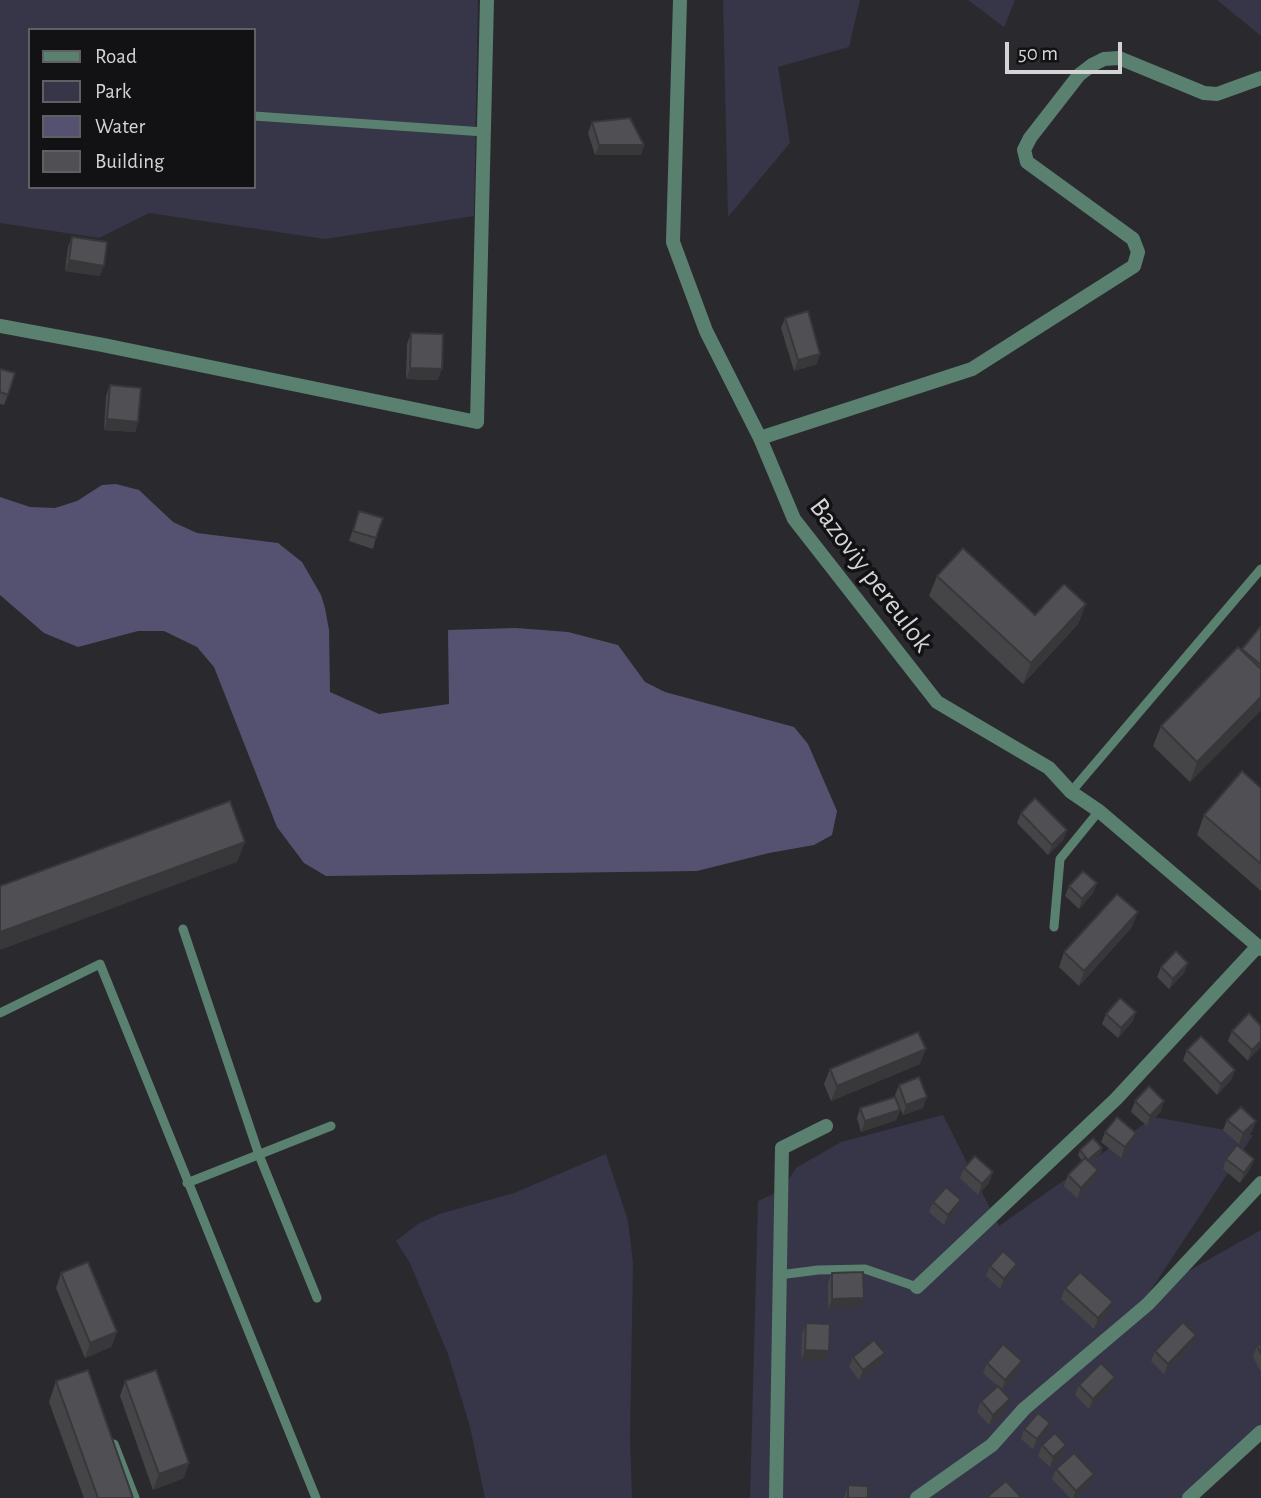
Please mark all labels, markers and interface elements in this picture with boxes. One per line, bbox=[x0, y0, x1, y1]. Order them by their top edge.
legend bbox=[28, 28, 256, 189]
scale bar bbox=[1009, 28, 1126, 72]
text: 50 m bbox=[1018, 43, 1058, 64]
text: Road bbox=[95, 46, 137, 67]
text: Park bbox=[95, 81, 131, 102]
text: Water bbox=[95, 116, 145, 137]
text: Building bbox=[95, 151, 164, 172]
street label: Bazoviy pereulok bbox=[802, 491, 940, 659]

